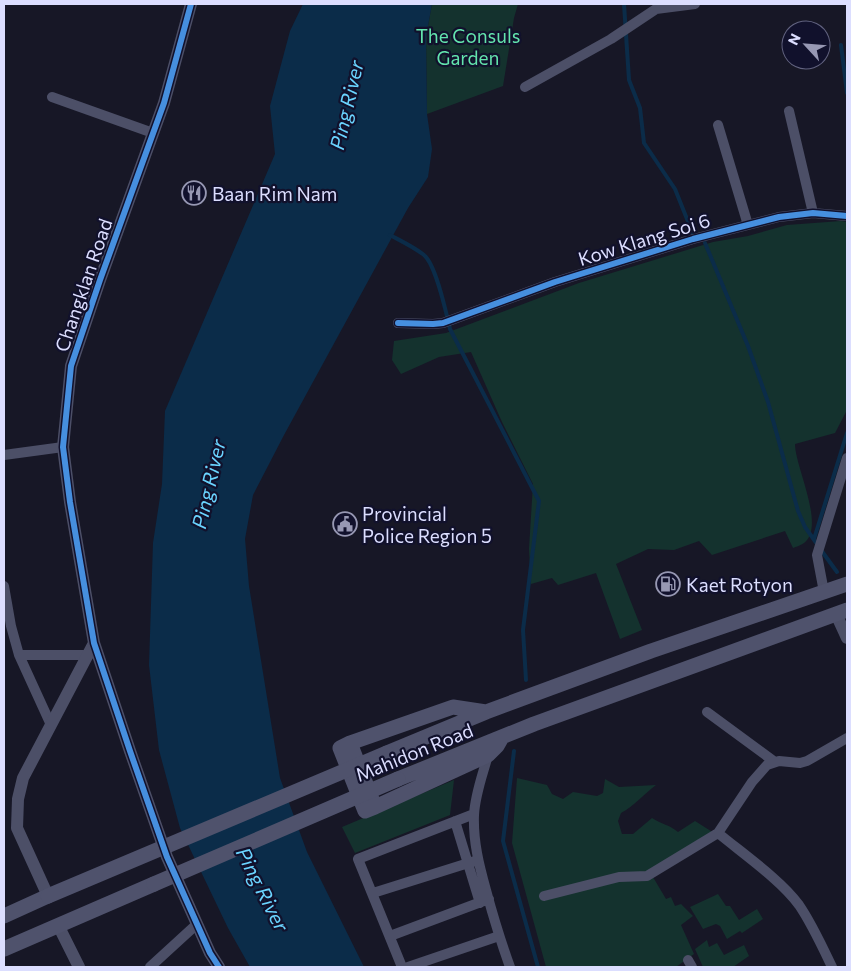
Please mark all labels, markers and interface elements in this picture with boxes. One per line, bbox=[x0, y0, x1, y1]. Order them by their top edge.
north arrow bbox=[781, 20, 831, 70]
park label: The Consuls Garden bbox=[416, 24, 520, 69]
text: N bbox=[784, 31, 804, 48]
water label: Ping River bbox=[324, 57, 368, 152]
restaurant icon: Baan Rim Nam bbox=[181, 180, 207, 206]
place label: Baan Rim Nam bbox=[212, 182, 337, 205]
street label: Kow Klang Soi 6 bbox=[575, 208, 713, 270]
street label: Changklan Road bbox=[50, 216, 116, 354]
water label: Ping River bbox=[186, 436, 230, 531]
place label: Provincial Police Region 5 bbox=[362, 502, 492, 547]
public building icon: Provincial Police Region 5 bbox=[332, 511, 358, 537]
fuel station icon: Kaet Rotyon bbox=[655, 571, 681, 597]
place label: Kaet Rotyon bbox=[686, 573, 793, 596]
street label: Mahidon Road bbox=[352, 718, 476, 786]
water label: Ping River bbox=[232, 843, 295, 936]

